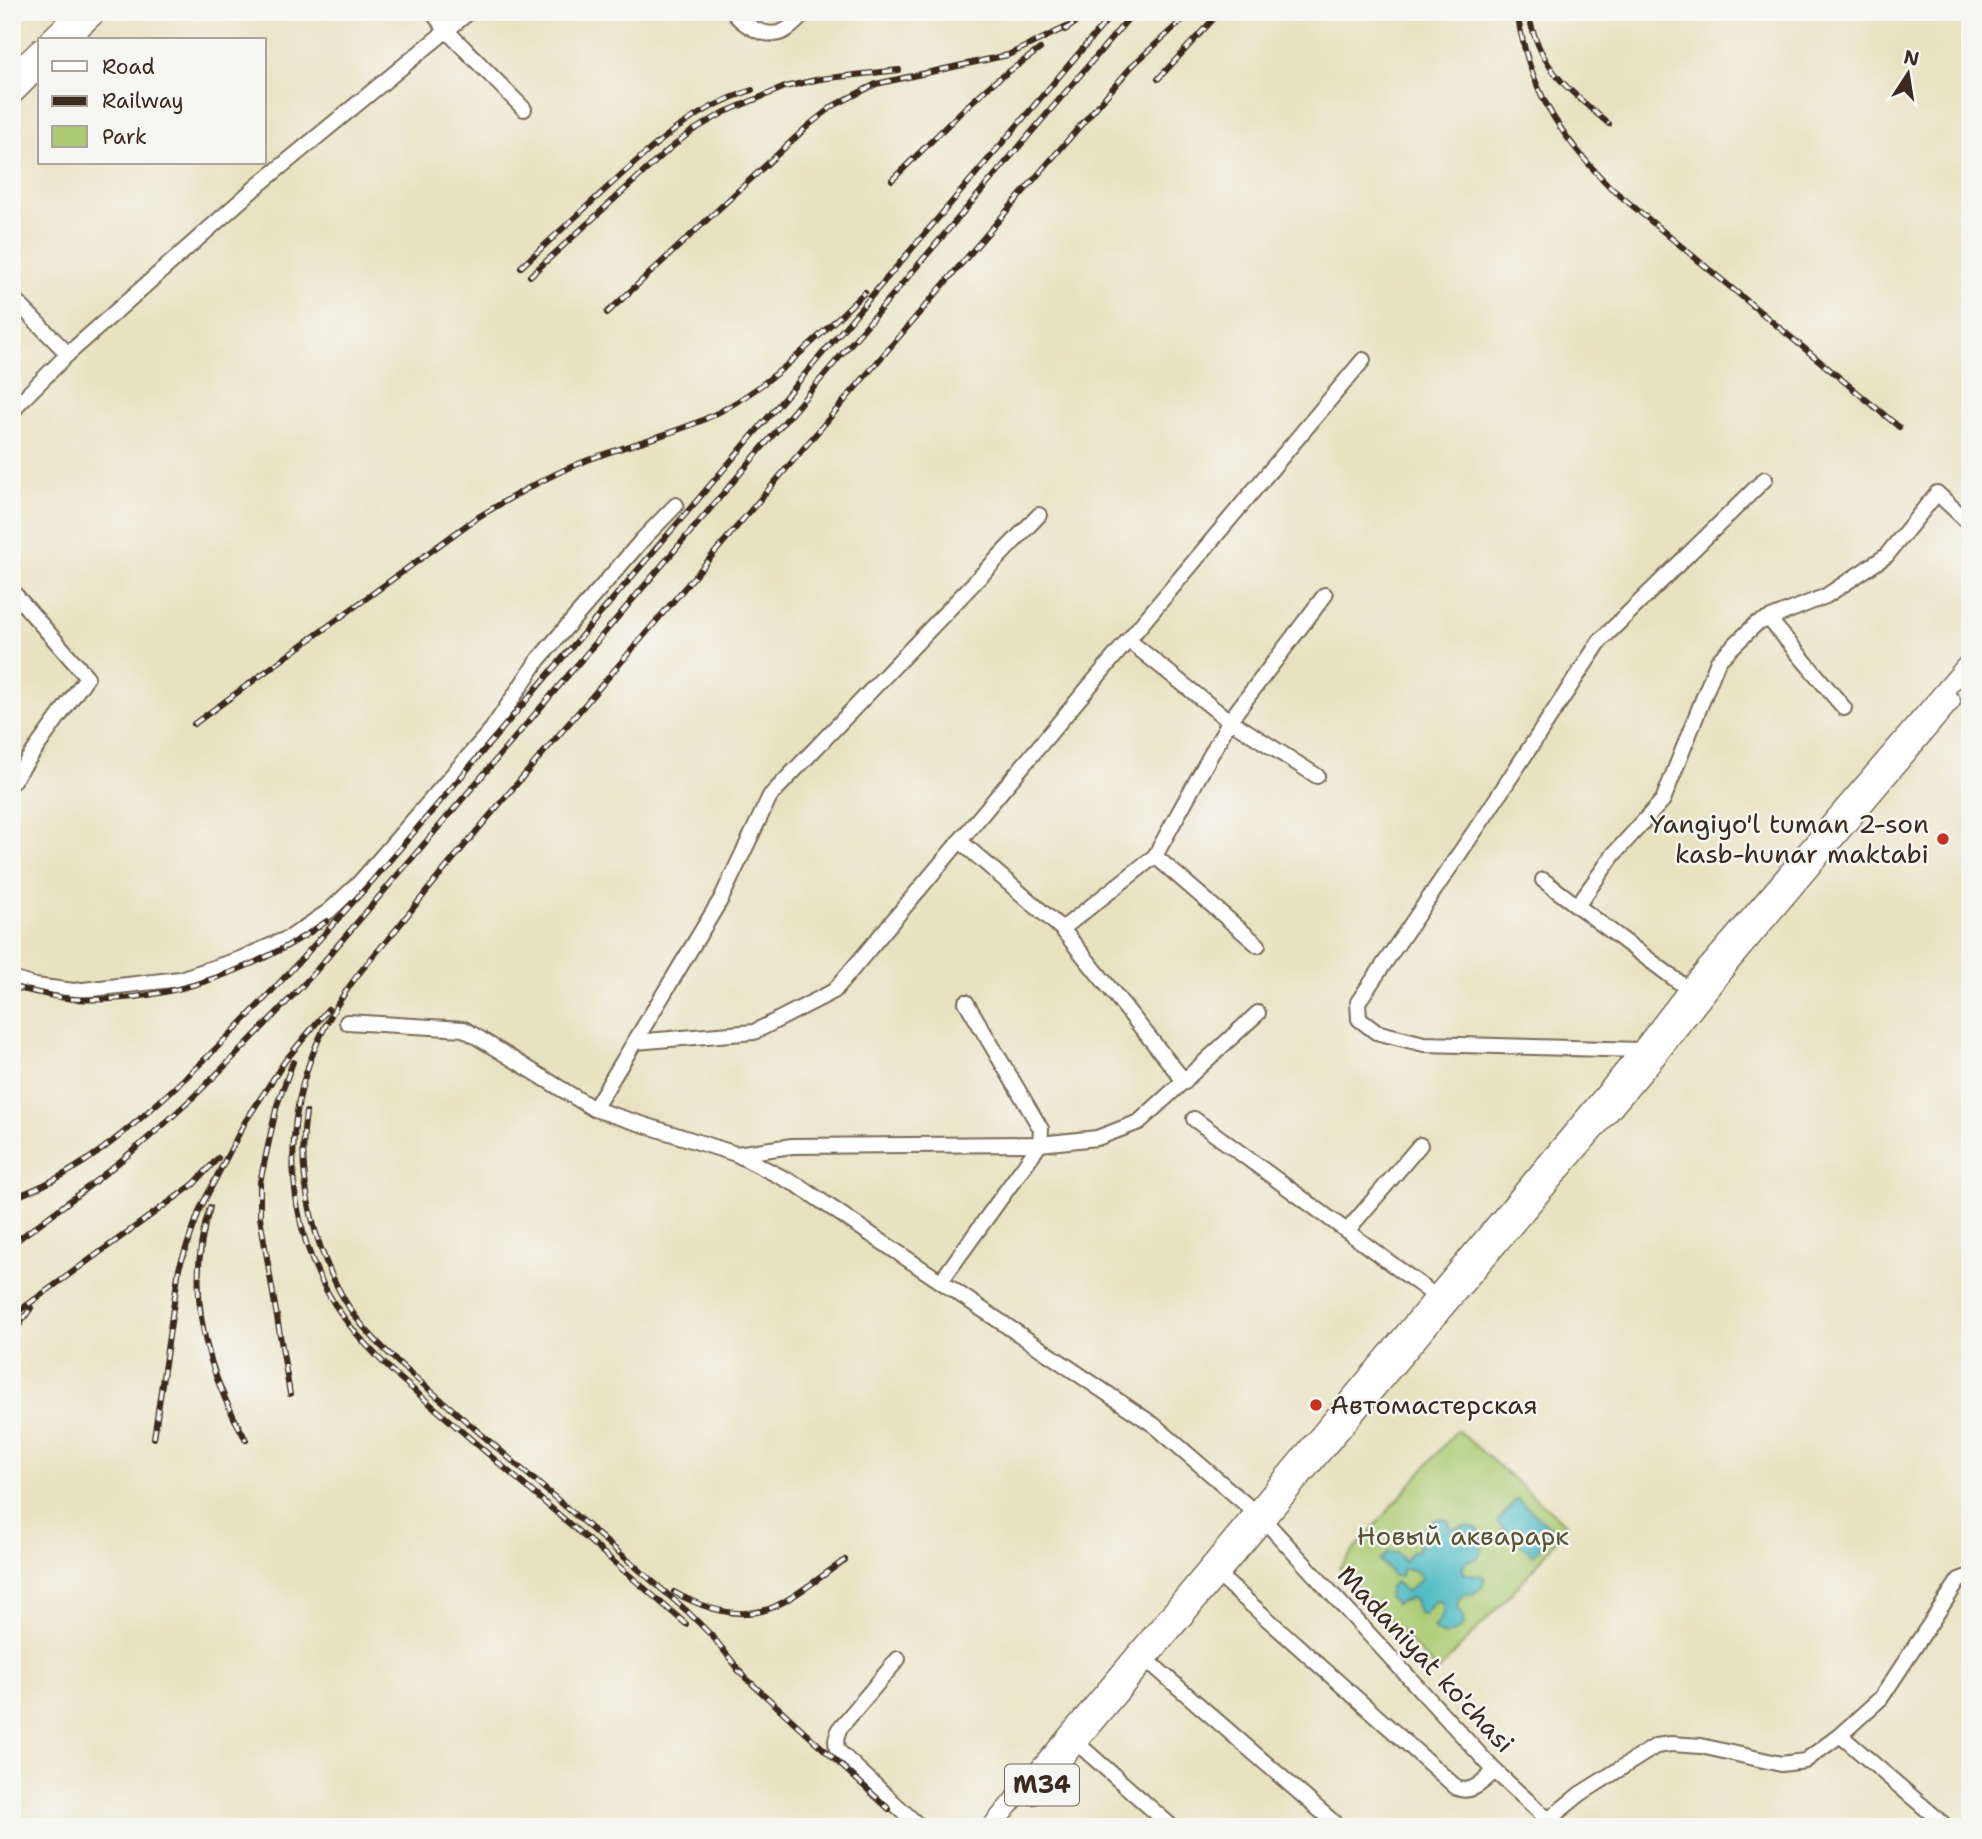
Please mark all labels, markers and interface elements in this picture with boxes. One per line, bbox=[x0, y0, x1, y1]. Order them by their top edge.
legend bbox=[38, 38, 266, 164]
north arrow bbox=[1874, 38, 1944, 108]
text: N bbox=[1901, 44, 1921, 72]
text: Road bbox=[102, 53, 155, 81]
text: Railway bbox=[102, 87, 184, 115]
text: Park bbox=[102, 123, 147, 151]
place label: Yangiyo'l tuman 2-son kasb-hunar maktabi bbox=[1650, 806, 1929, 871]
marker: Yangiyo'l tuman 2-son kasb-hunar maktabi bbox=[1935, 831, 1951, 847]
place label: Автомастерская bbox=[1330, 1387, 1538, 1422]
marker: Автомастерская bbox=[1308, 1397, 1324, 1413]
park label: Новый акварарк bbox=[1357, 1518, 1569, 1553]
street label: Madaniyat ko'chasi bbox=[1330, 1557, 1523, 1760]
road number: M34 bbox=[1005, 1764, 1079, 1806]

